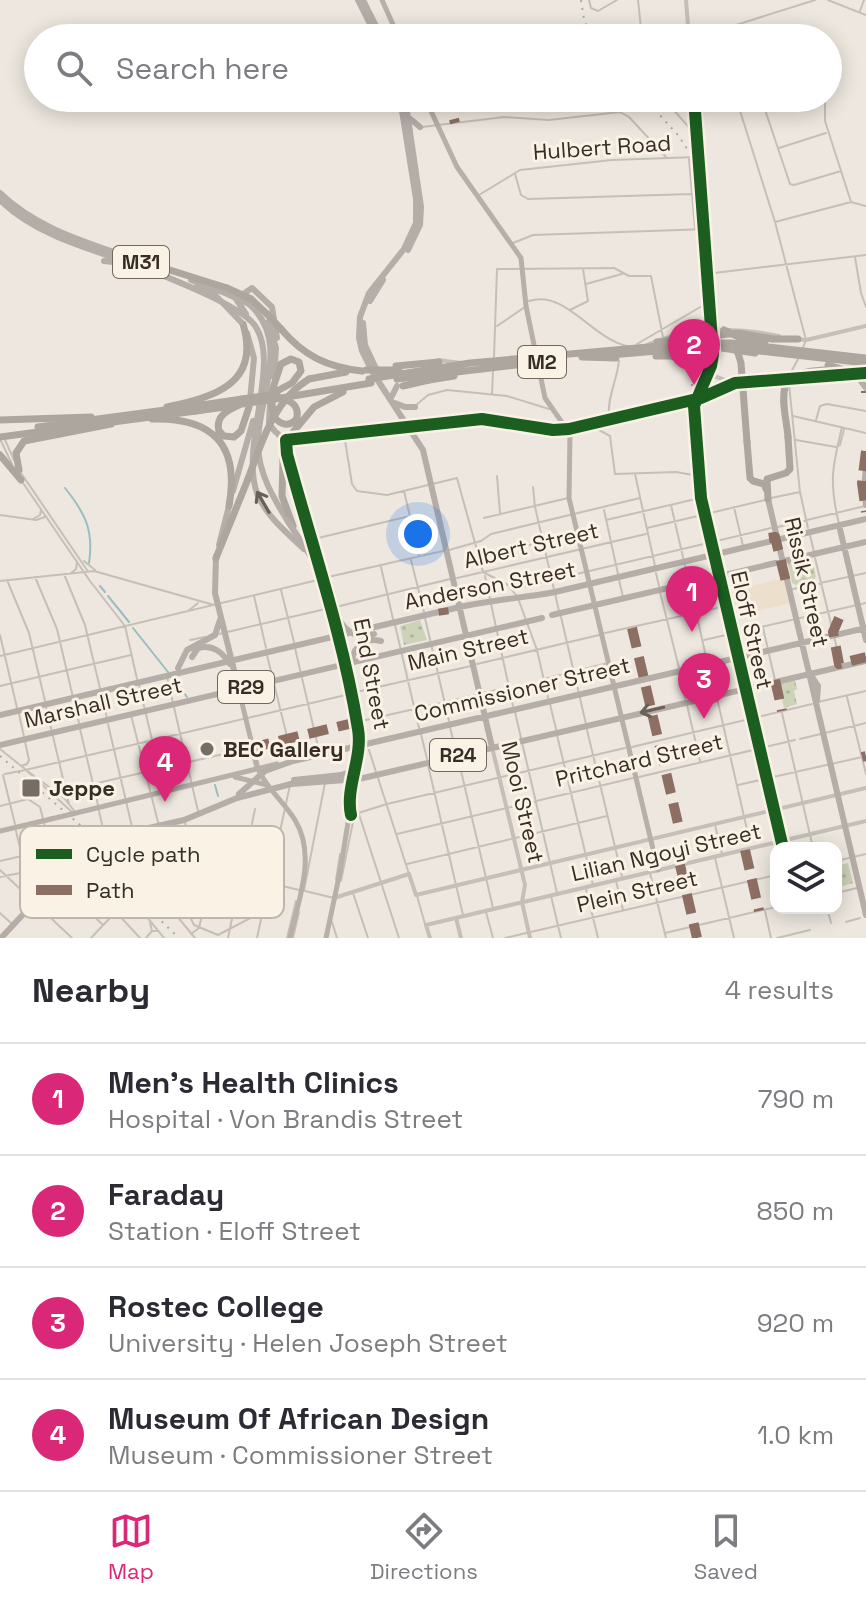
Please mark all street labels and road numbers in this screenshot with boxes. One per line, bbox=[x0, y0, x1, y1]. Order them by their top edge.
street label: Hulbert Road bbox=[532, 128, 672, 166]
road number: M31 bbox=[113, 246, 169, 278]
road number: M2 bbox=[518, 346, 566, 378]
street label: Rissik Street bbox=[778, 514, 836, 650]
street label: Albert Street bbox=[461, 516, 601, 574]
street label: Anderson Street bbox=[402, 555, 578, 615]
street label: Eloff Street bbox=[725, 568, 779, 692]
street label: End Street bbox=[347, 616, 397, 732]
street label: Main Street bbox=[405, 621, 531, 677]
street label: Commissioner Street bbox=[411, 651, 633, 727]
street label: Marshall Street bbox=[21, 670, 185, 734]
road number: R29 bbox=[218, 671, 274, 703]
street label: Pritchard Street bbox=[553, 727, 725, 793]
street label: Mooi Street bbox=[495, 738, 551, 866]
road number: R24 bbox=[430, 739, 486, 771]
street label: Lilian Ngoyi Street bbox=[568, 817, 764, 887]
street label: Plein Street bbox=[574, 863, 700, 919]

